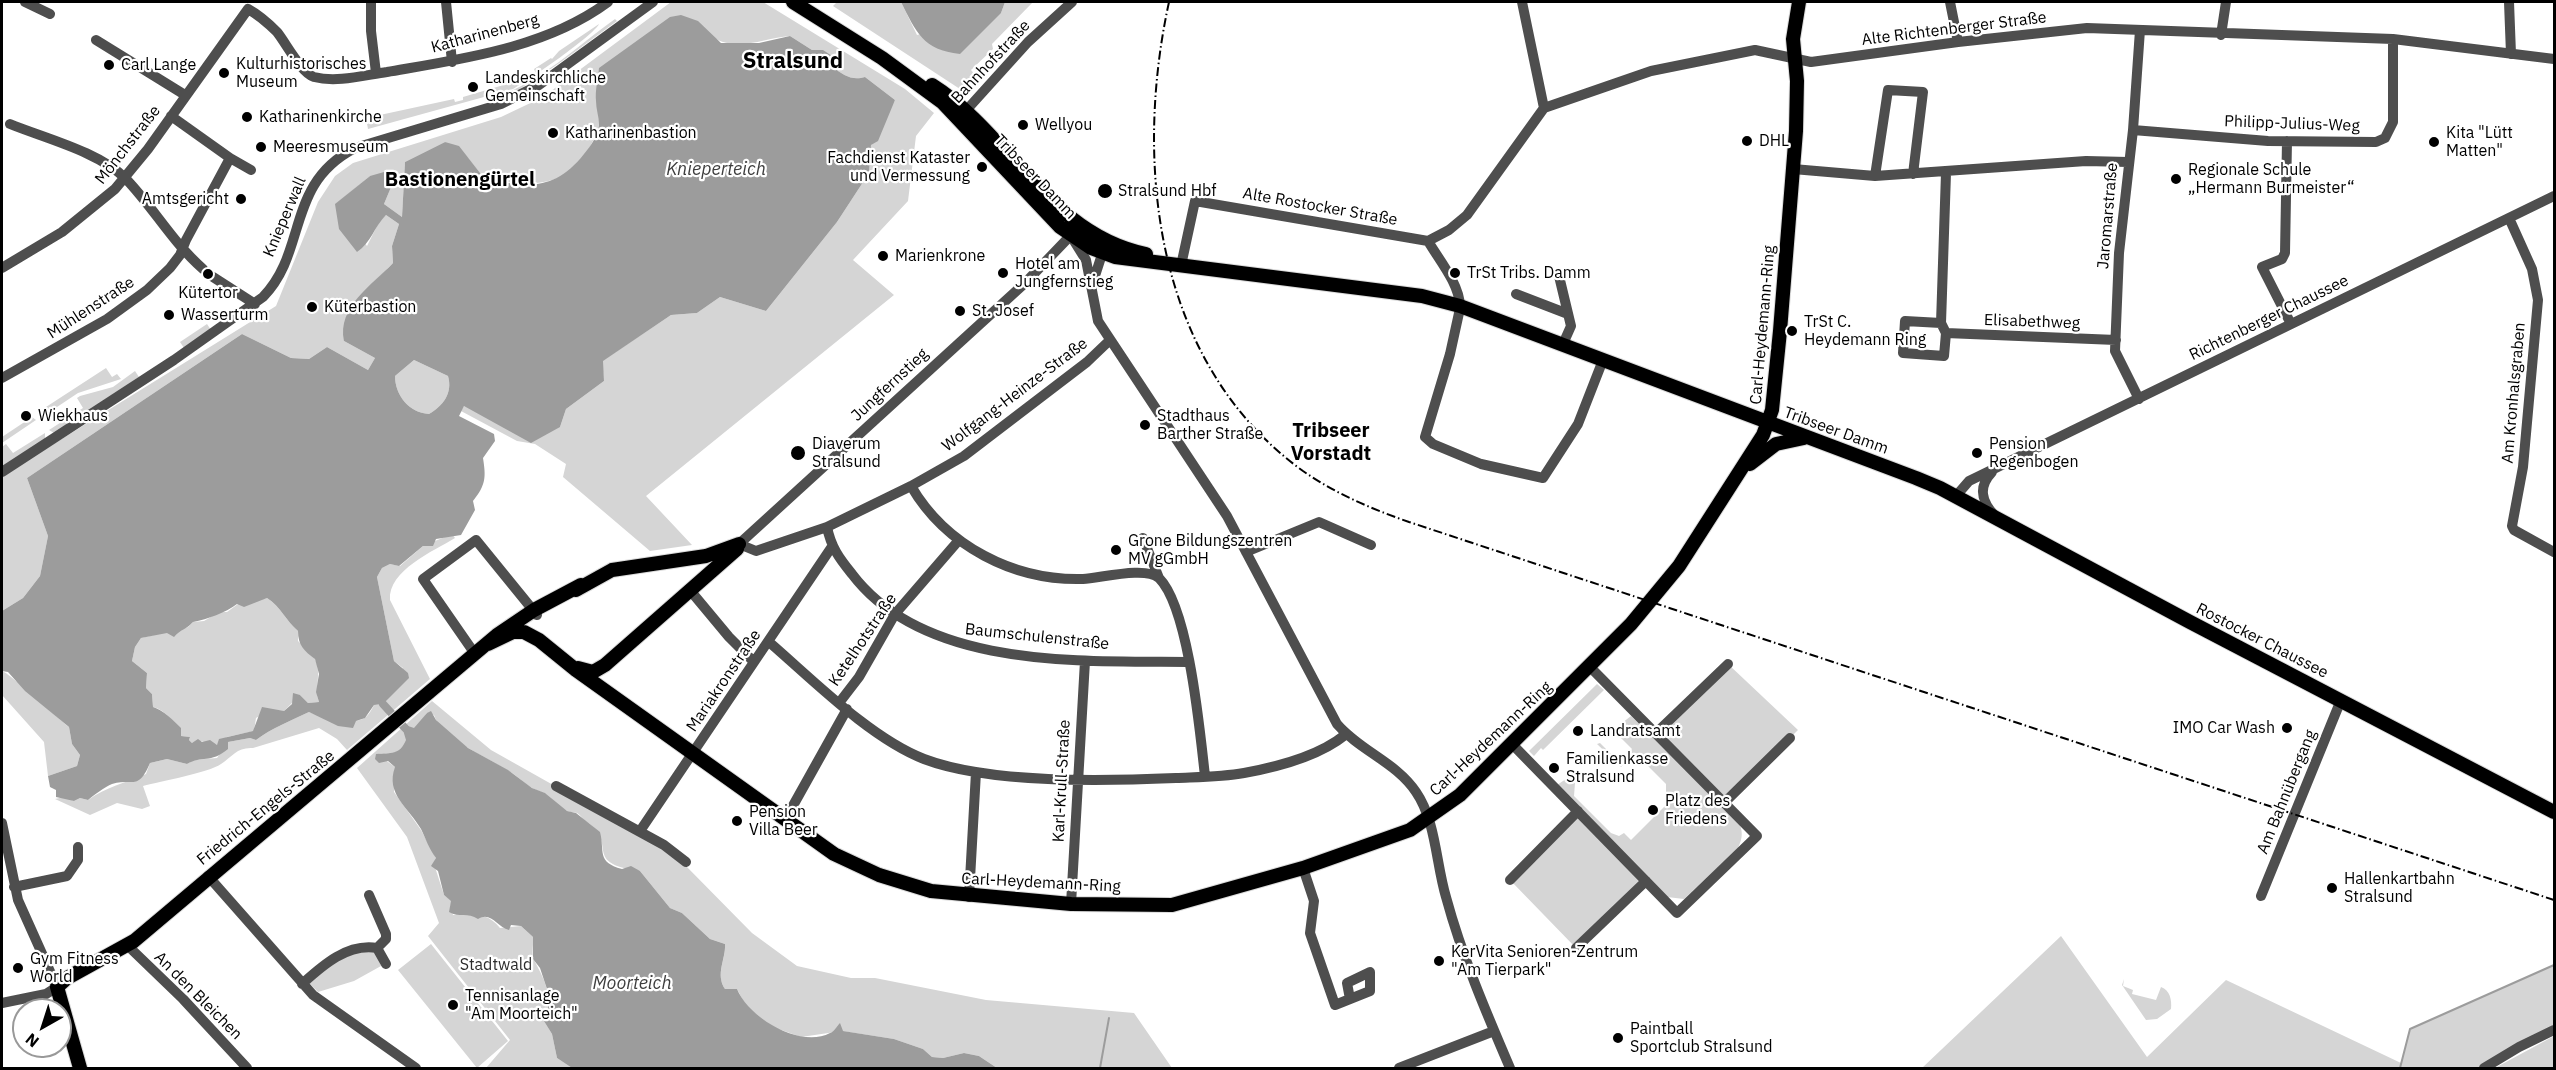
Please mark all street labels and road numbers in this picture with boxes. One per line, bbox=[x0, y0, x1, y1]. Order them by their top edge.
street label: Alte Richtenberger Straße bbox=[1860, 8, 2048, 50]
street label: Katharinenberg bbox=[429, 10, 541, 58]
street label: Bahnhofstraße bbox=[948, 16, 1034, 108]
street label: Mönchstraße bbox=[91, 102, 165, 188]
street label: Philipp-Julius-Weg bbox=[2224, 112, 2360, 136]
street label: Tribseer Damm bbox=[990, 131, 1080, 223]
street label: Jaromarstraße bbox=[2094, 162, 2122, 270]
street label: Knieperwall bbox=[260, 174, 310, 260]
street label: Alte Rostocker Straße bbox=[1241, 184, 1399, 230]
street label: Carl-Heydemann-Ring bbox=[1746, 245, 1780, 405]
street label: Richtenberger Chaussee bbox=[2186, 271, 2352, 365]
street label: Mühlenstraße bbox=[44, 273, 138, 343]
street label: Elisabethweg bbox=[1984, 311, 2080, 333]
street label: Am Kronhalsgraben bbox=[2498, 322, 2530, 464]
street label: Wolfgang-Heinze-Straße bbox=[939, 334, 1091, 456]
street label: Jungfernstieg bbox=[848, 345, 932, 425]
street label: Tribseer Damm bbox=[1781, 403, 1891, 459]
street label: Ketelhotstraße bbox=[825, 590, 901, 690]
street label: Rostocker Chaussee bbox=[2193, 599, 2331, 683]
street label: Baumschulenstraße bbox=[964, 620, 1110, 654]
street label: Mariakronstraße bbox=[683, 626, 765, 736]
street label: Carl-Heydemann-Ring bbox=[1426, 678, 1556, 800]
street label: Karl-Krull-Straße bbox=[1049, 719, 1075, 843]
street label: Am Bahnübergang bbox=[2253, 727, 2321, 857]
street label: Friedrich-Engels-Straße bbox=[193, 746, 339, 870]
street label: Carl-Heydemann-Ring bbox=[961, 869, 1121, 897]
street label: An den Bleichen bbox=[150, 948, 246, 1044]

